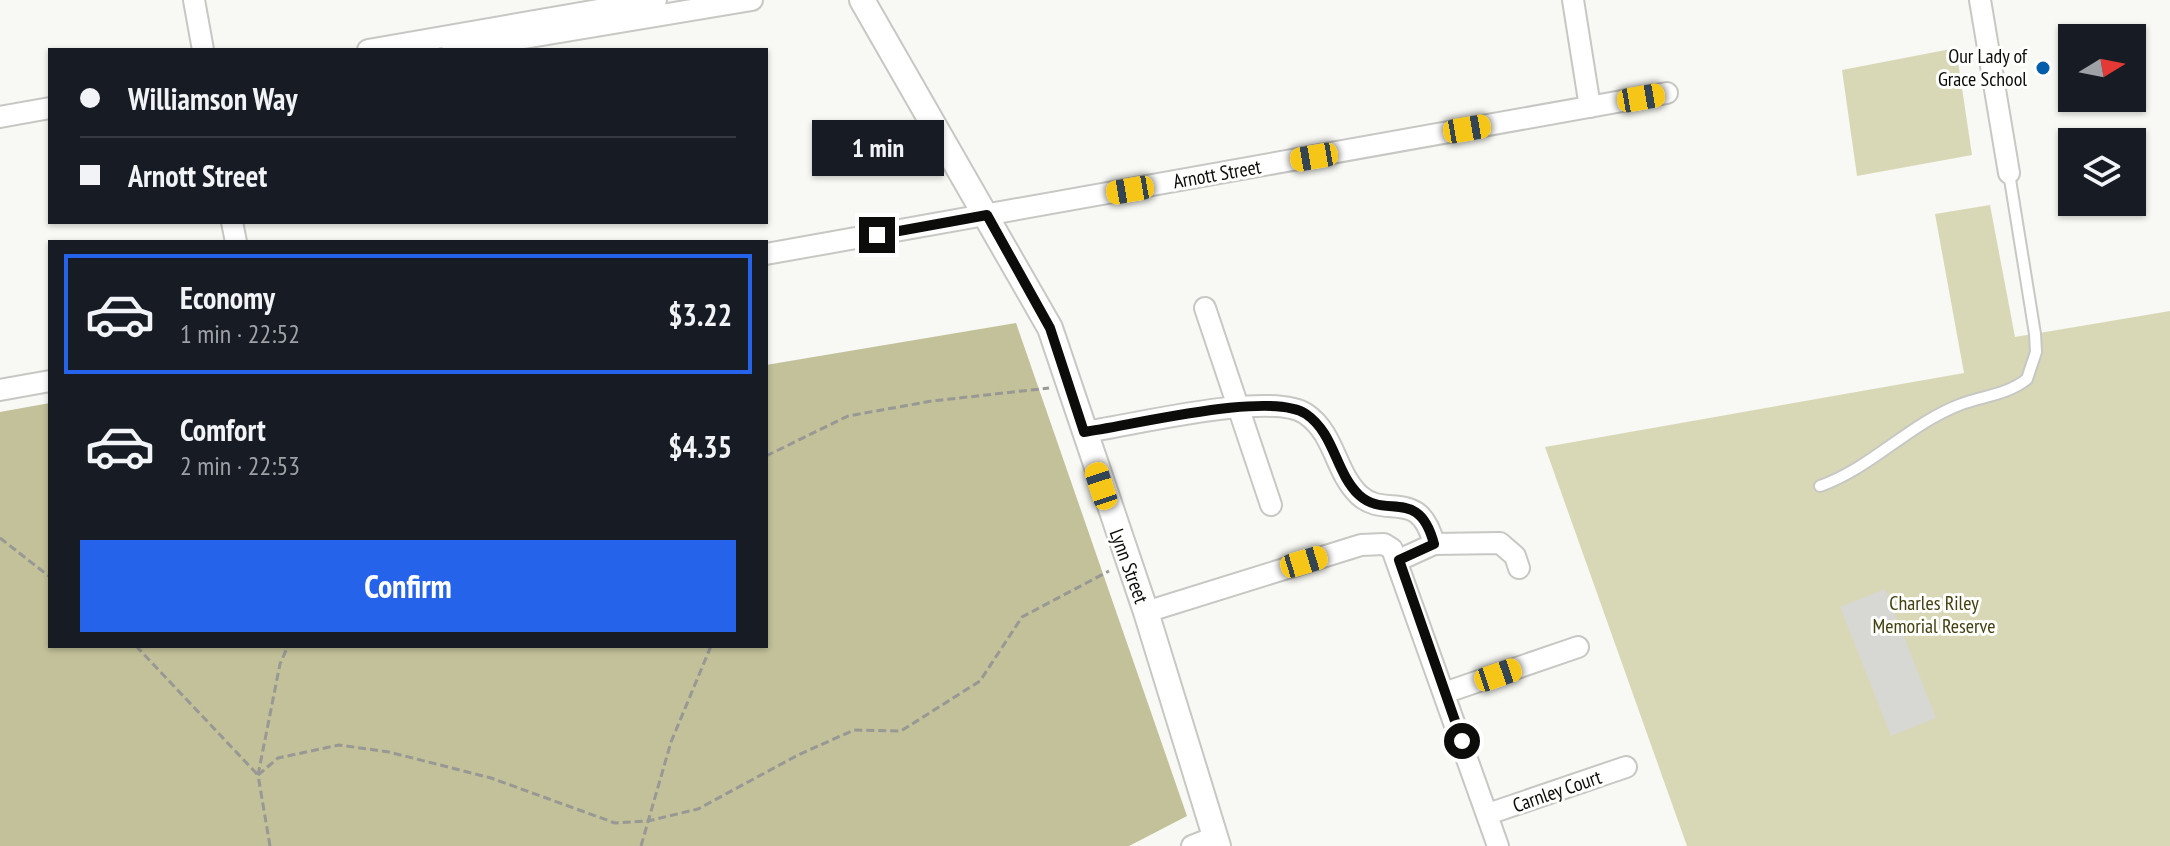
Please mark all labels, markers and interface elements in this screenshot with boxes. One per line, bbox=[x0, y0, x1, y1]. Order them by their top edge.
north arrow bbox=[2058, 24, 2146, 112]
map controls bbox=[2058, 24, 2146, 216]
place label: Our Lady of Grace School bbox=[1938, 43, 2028, 92]
marker: Our Lady of Grace School bbox=[2034, 59, 2052, 77]
text: Williamson Way bbox=[128, 79, 297, 118]
car bbox=[1615, 82, 1667, 114]
car bbox=[1441, 113, 1493, 145]
callout: 1 min bbox=[811, 119, 943, 175]
button: layers bbox=[2058, 128, 2146, 216]
text: 1 min bbox=[852, 131, 904, 164]
car bbox=[1288, 141, 1340, 173]
street label: Arnott Street bbox=[1171, 153, 1264, 195]
text: Arnott Street bbox=[128, 156, 267, 195]
car bbox=[1104, 174, 1156, 206]
route end bbox=[859, 217, 895, 253]
icon: car bbox=[84, 278, 156, 350]
text: Economy bbox=[180, 278, 275, 317]
text: $3.22 bbox=[668, 295, 732, 334]
text: 1 min · 22:52 bbox=[180, 317, 300, 350]
icon: car bbox=[84, 410, 156, 482]
text: Comfort bbox=[180, 410, 266, 449]
text: $4.35 bbox=[668, 427, 732, 466]
text: 2 min · 22:53 bbox=[180, 449, 300, 482]
car bbox=[1082, 459, 1120, 513]
street label: Lynn Street bbox=[1104, 525, 1155, 607]
button: Confirm bbox=[80, 540, 736, 632]
car bbox=[1278, 544, 1330, 580]
park label: Charles Riley Memorial Reserve bbox=[1873, 590, 1995, 639]
car bbox=[1471, 656, 1525, 694]
route start bbox=[1444, 723, 1480, 759]
street label: Carnley Court bbox=[1509, 764, 1605, 818]

